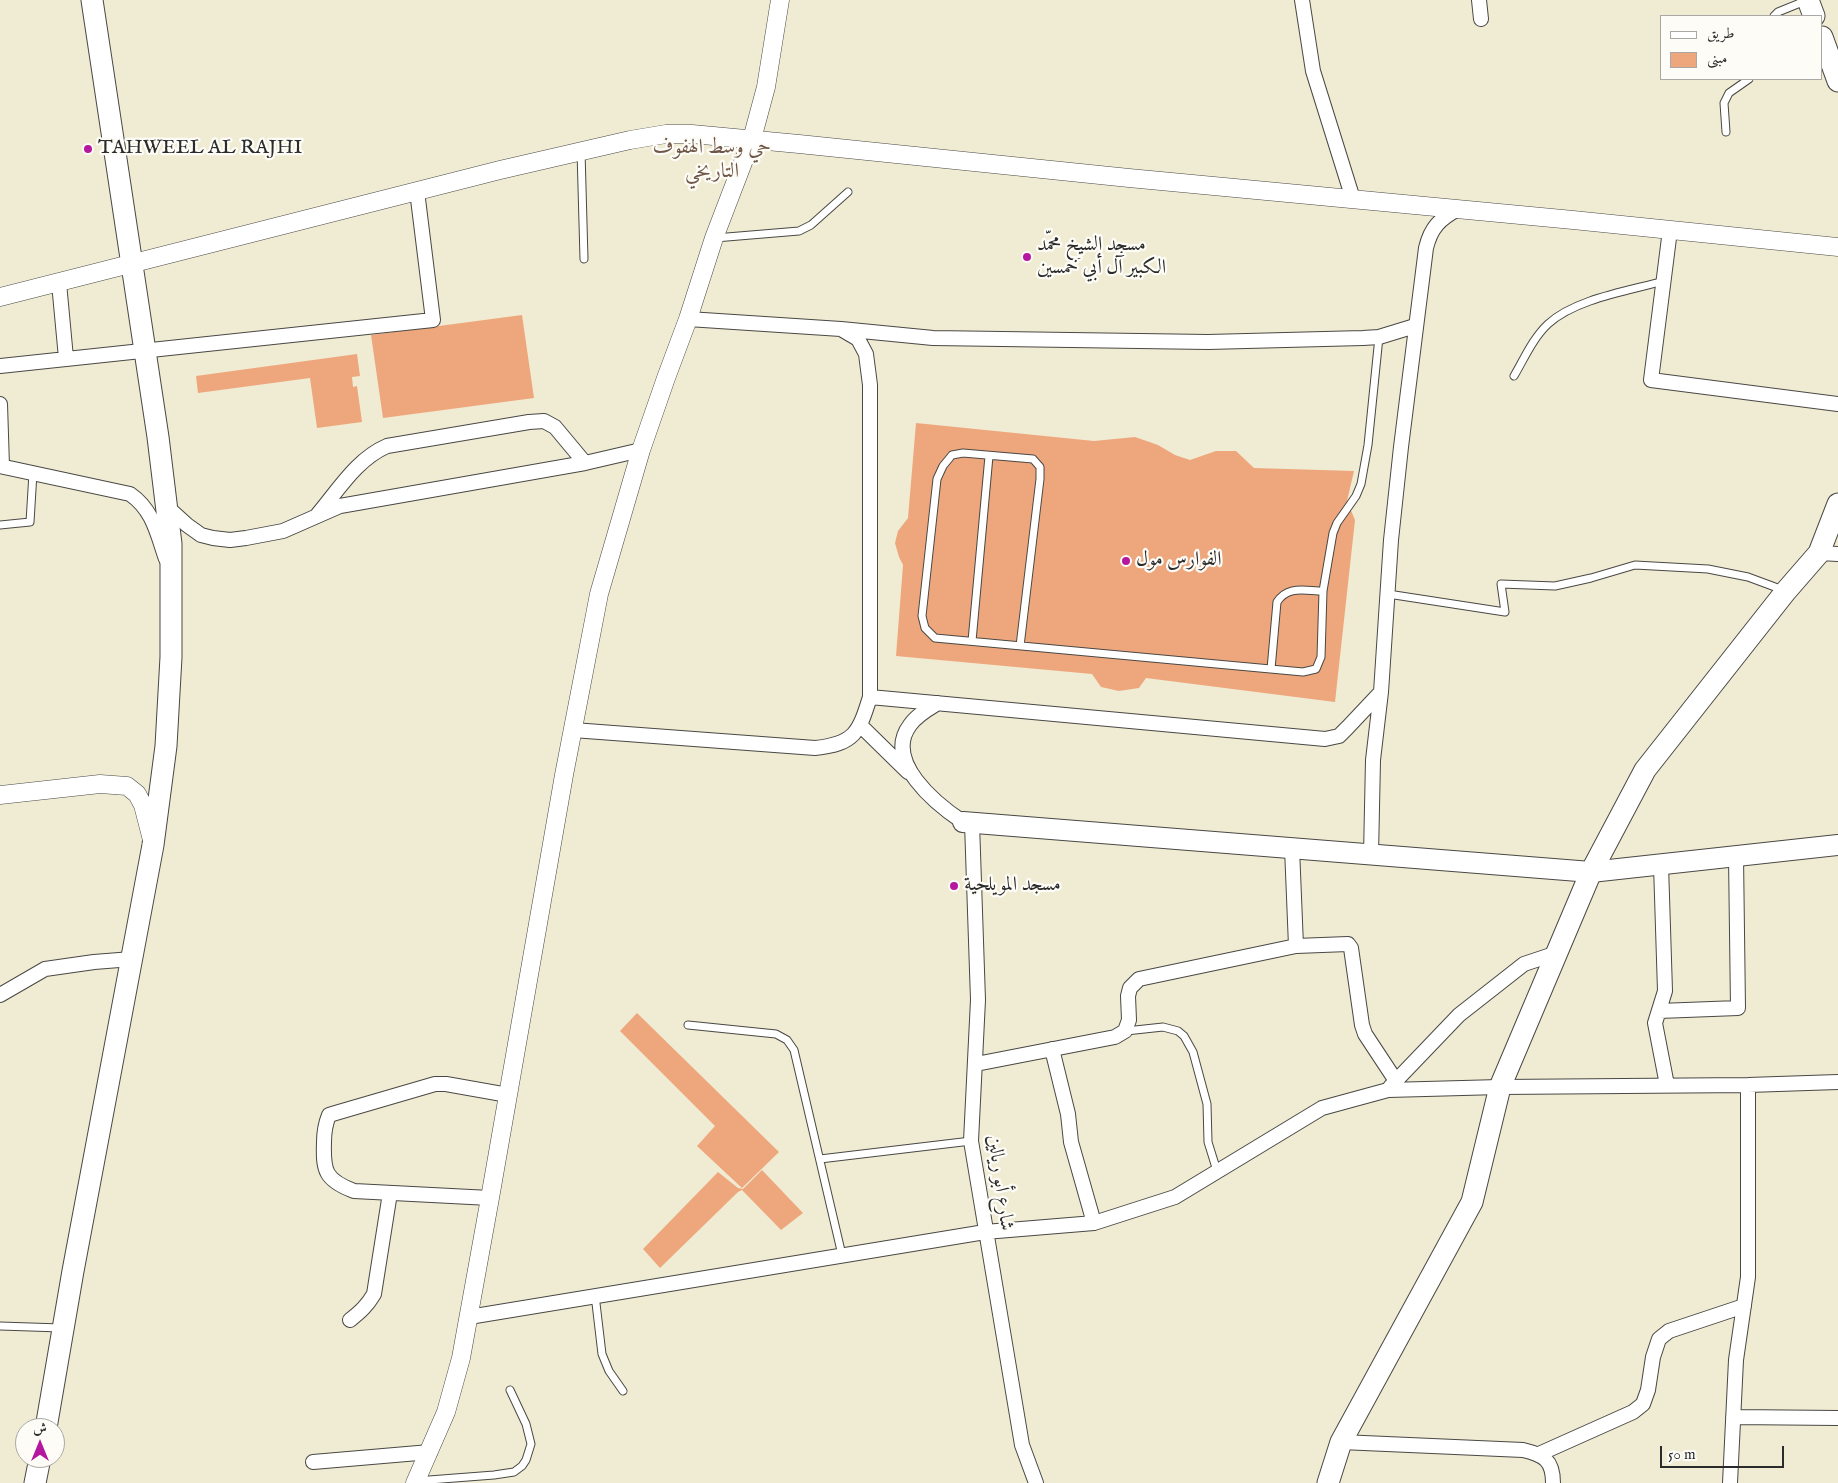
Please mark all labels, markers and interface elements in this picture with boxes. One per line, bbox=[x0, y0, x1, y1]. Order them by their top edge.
legend bbox=[1660, 15, 1823, 80]
text: طريق bbox=[1707, 24, 1734, 43]
text: مبنى bbox=[1707, 49, 1727, 68]
district label: حي وسط الهفوف التاريخي bbox=[653, 136, 771, 186]
place label: TAHWEEL AL RAJHI bbox=[98, 137, 302, 161]
marker: TAHWEEL AL RAJHI bbox=[82, 143, 94, 155]
place label: مسجد الشيخ محمّد الكبير آل أبي خمسين bbox=[1037, 234, 1166, 281]
marker: مسجد الشيخ محمّد الكبير آل أبي خمسين bbox=[1021, 251, 1033, 263]
place label: الفوارس مول bbox=[1136, 549, 1222, 573]
marker: الفوارس مول bbox=[1120, 555, 1132, 567]
place label: مسجد المويلحية bbox=[964, 874, 1061, 898]
marker: مسجد المويلحية bbox=[948, 880, 960, 892]
street label: شارع أبو ريالين bbox=[980, 1134, 1018, 1232]
north arrow bbox=[15, 1418, 65, 1468]
text: ش bbox=[33, 1420, 47, 1438]
scale bar bbox=[1663, 1436, 1787, 1468]
text: 50 m bbox=[1668, 1445, 1696, 1464]

